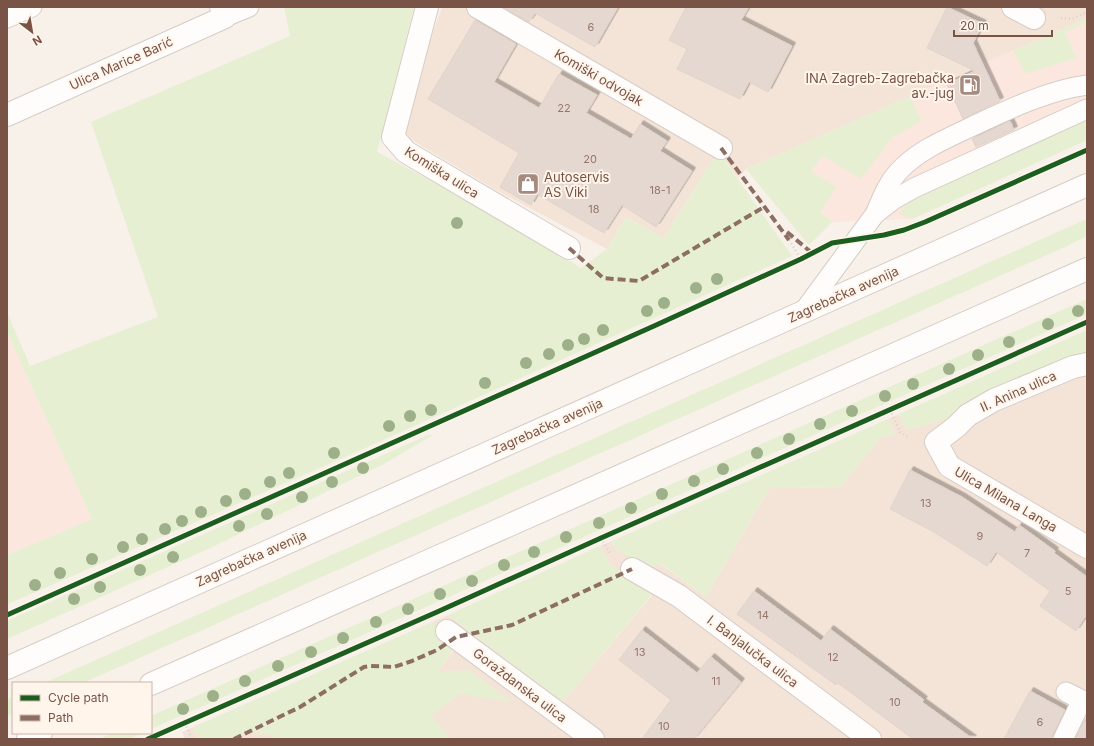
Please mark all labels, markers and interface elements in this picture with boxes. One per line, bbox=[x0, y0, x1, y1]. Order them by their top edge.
north arrow bbox=[12, 12, 52, 52]
scale bar bbox=[954, 12, 1052, 38]
text: 20 m bbox=[960, 18, 989, 33]
house number: 6 bbox=[588, 20, 595, 34]
text: N bbox=[30, 32, 44, 49]
street label: Ulica Marice Barić bbox=[67, 33, 175, 93]
street label: Komiški odvojak bbox=[552, 45, 646, 109]
place label: INA Zagreb-Zagrebačka av.-jug bbox=[805, 70, 954, 101]
fuel station icon: INA Zagreb-Zagrebačka av.-jug bbox=[957, 72, 983, 98]
house number: 22 bbox=[557, 101, 571, 115]
street label: Komiška ulica bbox=[402, 143, 482, 201]
house number: 20 bbox=[583, 152, 597, 166]
place label: Autoservis AS Viki bbox=[544, 169, 610, 200]
shop icon: Autoservis AS Viki bbox=[515, 171, 541, 197]
house number: 18-1 bbox=[650, 183, 670, 197]
house number: 18 bbox=[588, 202, 600, 216]
street label: Zagrebačka avenija bbox=[785, 262, 901, 326]
street label: II. Anina ulica bbox=[977, 367, 1059, 415]
street label: Zagrebačka avenija bbox=[489, 394, 605, 458]
street label: Ulica Milana Langa bbox=[952, 463, 1060, 535]
house number: 13 bbox=[920, 496, 932, 510]
street label: Zagrebačka avenija bbox=[193, 526, 309, 590]
house number: 9 bbox=[977, 529, 984, 543]
house number: 7 bbox=[1024, 546, 1030, 560]
house number: 5 bbox=[1065, 584, 1072, 598]
house number: 14 bbox=[757, 608, 769, 622]
street label: I. Banjalučka ulica bbox=[704, 612, 802, 690]
street label: Goraždanska ulica bbox=[470, 644, 570, 726]
house number: 13 bbox=[634, 645, 646, 659]
house number: 12 bbox=[827, 650, 839, 664]
house number: 11 bbox=[712, 674, 720, 688]
legend bbox=[12, 682, 152, 734]
text: Cycle path bbox=[48, 690, 109, 705]
house number: 10 bbox=[889, 695, 901, 709]
text: Path bbox=[48, 710, 73, 725]
house number: 6 bbox=[1037, 715, 1044, 729]
house number: 10 bbox=[658, 719, 670, 733]

